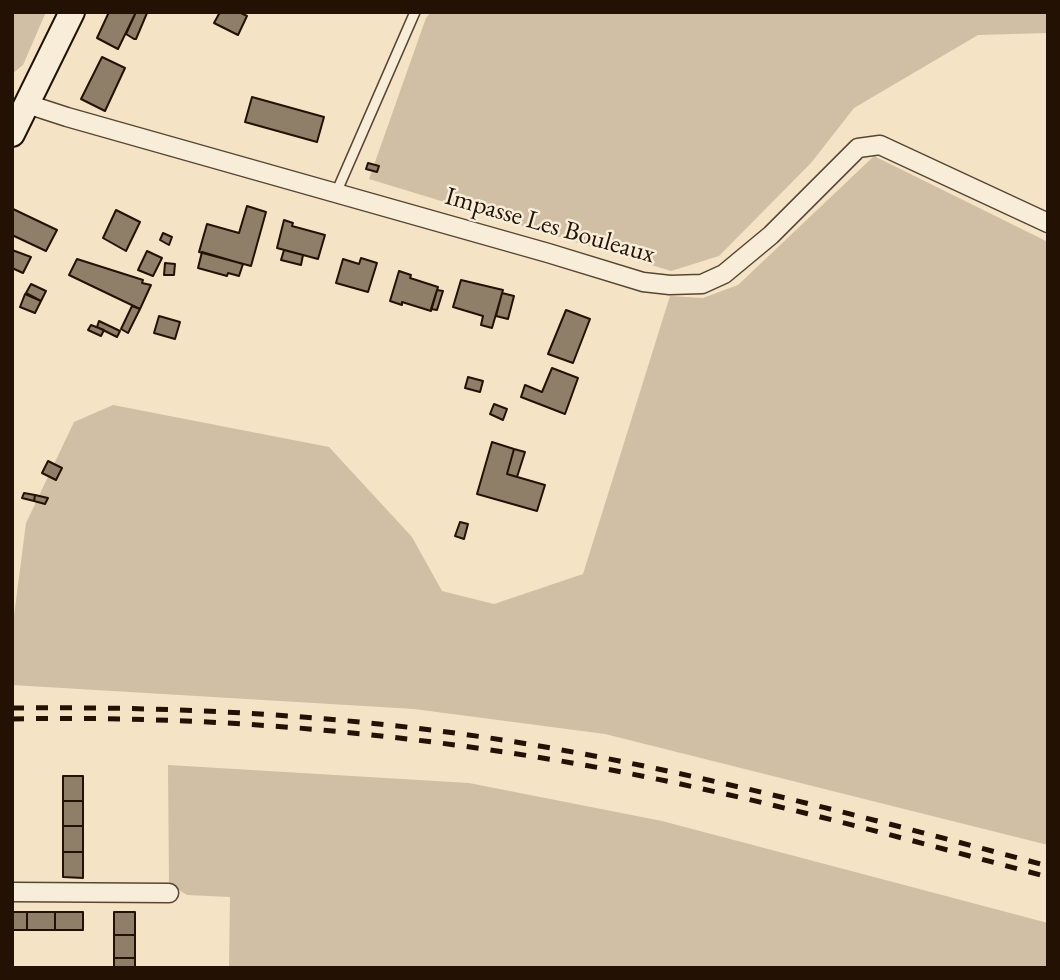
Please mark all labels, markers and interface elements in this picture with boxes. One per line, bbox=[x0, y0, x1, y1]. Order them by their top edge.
street label: Impasse Les Bouleaux bbox=[441, 181, 659, 271]

